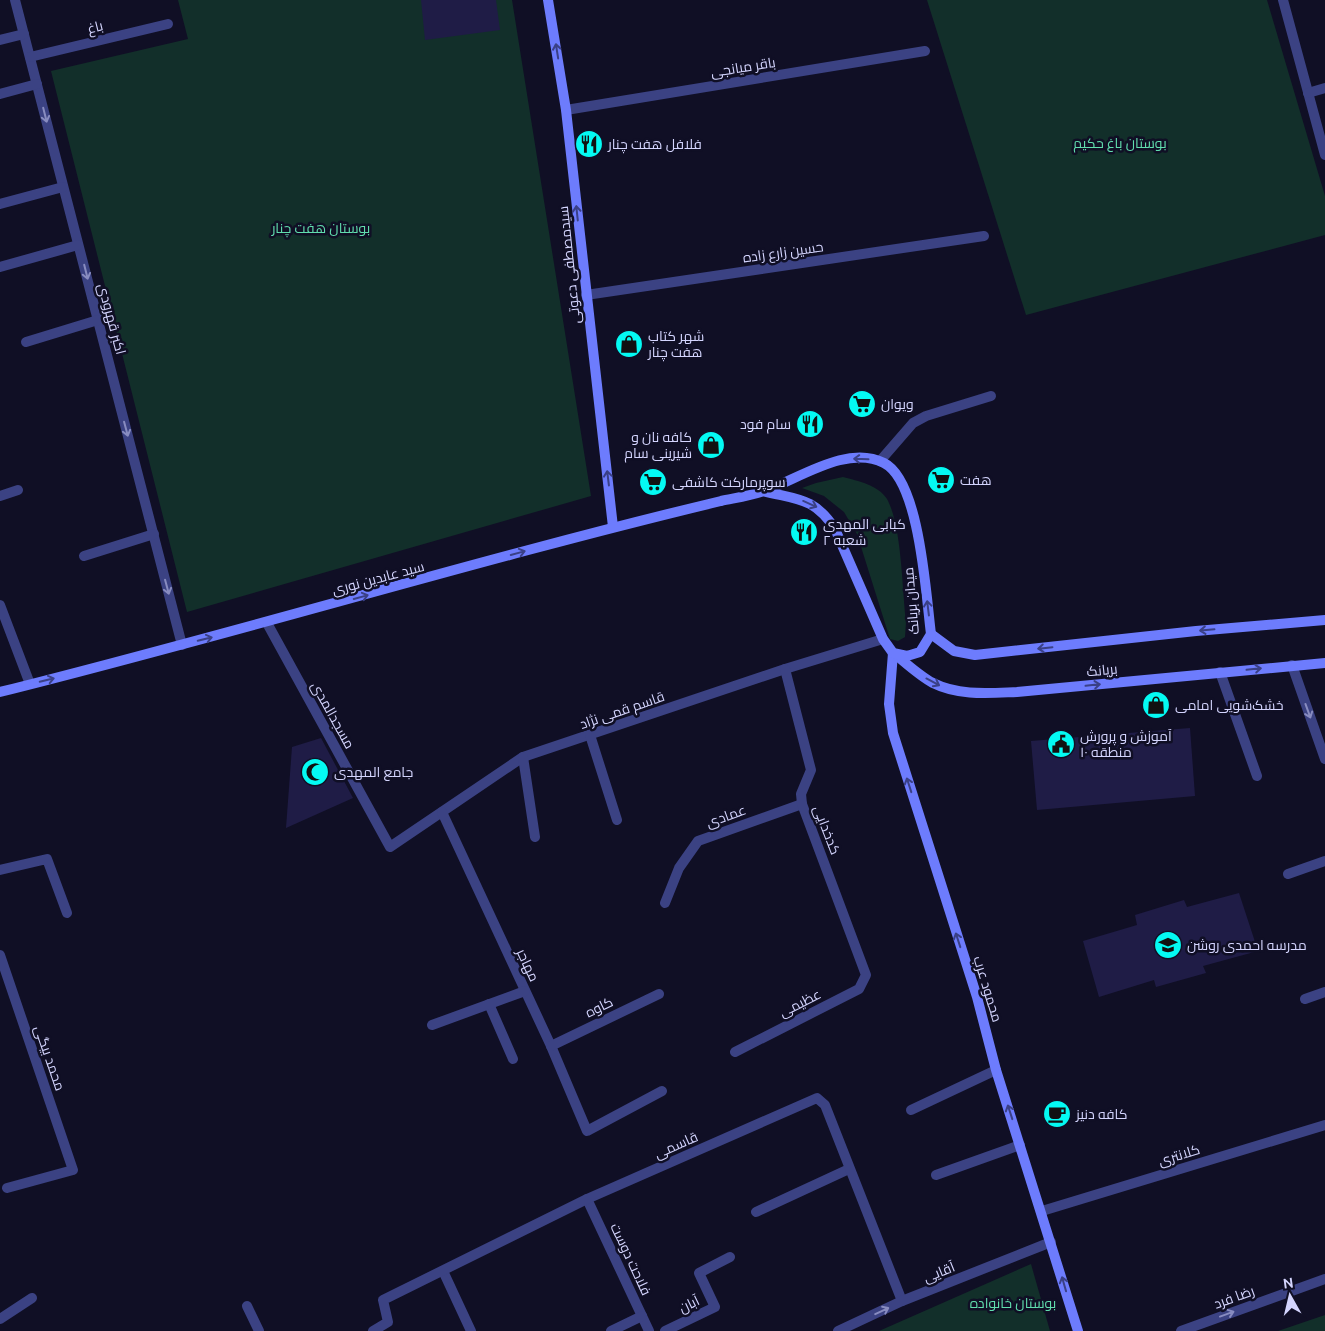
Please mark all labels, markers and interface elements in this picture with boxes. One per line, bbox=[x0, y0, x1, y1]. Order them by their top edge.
street label: باغ bbox=[85, 17, 105, 38]
one-way arrow bbox=[551, 44, 561, 60]
street label: باقر میانجی bbox=[709, 54, 777, 80]
one-way arrow bbox=[41, 106, 50, 122]
restaurant icon: فلافل هفت چنار bbox=[574, 129, 604, 159]
park label: بوستان باغ حکیم bbox=[1073, 135, 1167, 153]
place label: فلافل هفت چنار bbox=[607, 136, 702, 154]
street label: سیدمصطفی دعوتی bbox=[555, 205, 583, 325]
one-way arrow bbox=[572, 205, 582, 221]
park label: بوستان هفت چنار bbox=[271, 220, 370, 238]
street label: حسین زارع زاده bbox=[742, 238, 825, 267]
one-way arrow bbox=[81, 264, 91, 280]
street label: اکبر قهرودی bbox=[95, 282, 129, 356]
place label: شهر کتاب هفت چنار bbox=[647, 328, 704, 362]
shop icon: شهر کتاب هفت چنار bbox=[614, 329, 644, 359]
supermarket icon: ویوان bbox=[847, 389, 877, 419]
place label: ویوان bbox=[881, 396, 914, 412]
restaurant icon: سام فود bbox=[795, 409, 825, 439]
place label: سام فود bbox=[740, 416, 791, 434]
one-way arrow bbox=[122, 421, 132, 437]
place label: کافه نان و شیرینی سام bbox=[624, 429, 692, 463]
shop icon: کافه نان و شیرینی سام bbox=[696, 430, 726, 460]
one-way arrow bbox=[853, 454, 869, 464]
supermarket icon: هفت bbox=[926, 465, 956, 495]
supermarket icon: سوپرمارکت کاشفی bbox=[638, 467, 668, 497]
one-way arrow bbox=[603, 471, 613, 487]
place label: هفت bbox=[960, 472, 992, 488]
place label: سوپرمارکت کاشفی bbox=[672, 474, 786, 492]
one-way arrow bbox=[802, 500, 817, 510]
place label: کبابی المهدی شعبه ۲ bbox=[823, 516, 906, 548]
restaurant icon: کبابی المهدی شعبه ۲ bbox=[789, 517, 819, 547]
one-way arrow bbox=[510, 548, 526, 558]
street label: سید عابدین نوری bbox=[330, 558, 426, 598]
street label: میدان بریانک bbox=[900, 566, 922, 636]
one-way arrow bbox=[163, 578, 172, 594]
one-way arrow bbox=[353, 591, 369, 601]
one-way arrow bbox=[922, 600, 932, 616]
one-way arrow bbox=[1199, 625, 1215, 634]
one-way arrow bbox=[196, 634, 212, 643]
one-way arrow bbox=[1037, 643, 1053, 653]
street label: بریانک bbox=[1086, 660, 1118, 680]
one-way arrow bbox=[1246, 664, 1262, 674]
one-way arrow bbox=[39, 675, 55, 684]
one-way arrow bbox=[925, 677, 940, 687]
street label: مسجدالمدی bbox=[308, 679, 358, 751]
one-way arrow bbox=[1084, 680, 1100, 690]
street label: قاسم قمی نژاد bbox=[577, 688, 667, 734]
shop icon: خشک‌شویی امامی bbox=[1141, 690, 1171, 720]
place label: خشک‌شویی امامی bbox=[1175, 697, 1284, 713]
one-way arrow bbox=[1304, 703, 1313, 718]
place label: آموزش و پرورش منطقه ۱۰ bbox=[1080, 728, 1172, 760]
public building icon: آموزش و پرورش منطقه ۱۰ bbox=[1046, 729, 1076, 759]
mosque icon: جامع المهدی bbox=[300, 757, 330, 787]
place label: جامع المهدی bbox=[334, 764, 413, 781]
one-way arrow bbox=[904, 778, 914, 794]
street label: عمادی bbox=[704, 801, 748, 831]
street label: کدخدایی bbox=[810, 803, 844, 857]
school or university icon: مدرسه احمدی روشن bbox=[1153, 930, 1183, 960]
one-way arrow bbox=[953, 932, 963, 948]
place label: مدرسه احمدی روشن bbox=[1187, 937, 1307, 953]
street label: مهاجر bbox=[513, 945, 543, 984]
street label: محمود عرب bbox=[970, 954, 1006, 1024]
street label: عظیمی bbox=[776, 986, 824, 1020]
street label: کاوه bbox=[583, 994, 615, 1020]
street label: محمد بیگی bbox=[31, 1023, 69, 1093]
cafe icon: کافه دنیز bbox=[1042, 1099, 1072, 1129]
one-way arrow bbox=[1005, 1105, 1014, 1121]
place label: کافه دنیز bbox=[1075, 1106, 1128, 1122]
street label: قاسمی bbox=[652, 1128, 700, 1162]
street label: کلانتری bbox=[1156, 1141, 1202, 1169]
street label: فلاحت دوست bbox=[607, 1220, 655, 1298]
street label: آقایی bbox=[921, 1258, 957, 1286]
north arrow bbox=[1265, 1271, 1315, 1321]
text: N bbox=[1282, 1274, 1294, 1292]
one-way arrow bbox=[1058, 1277, 1068, 1293]
street label: رضا فرد bbox=[1212, 1282, 1256, 1312]
street label: آبان bbox=[676, 1292, 702, 1316]
park label: بوستان خانواده bbox=[970, 1295, 1056, 1311]
one-way arrow bbox=[874, 1305, 889, 1315]
one-way arrow bbox=[1219, 1309, 1234, 1318]

